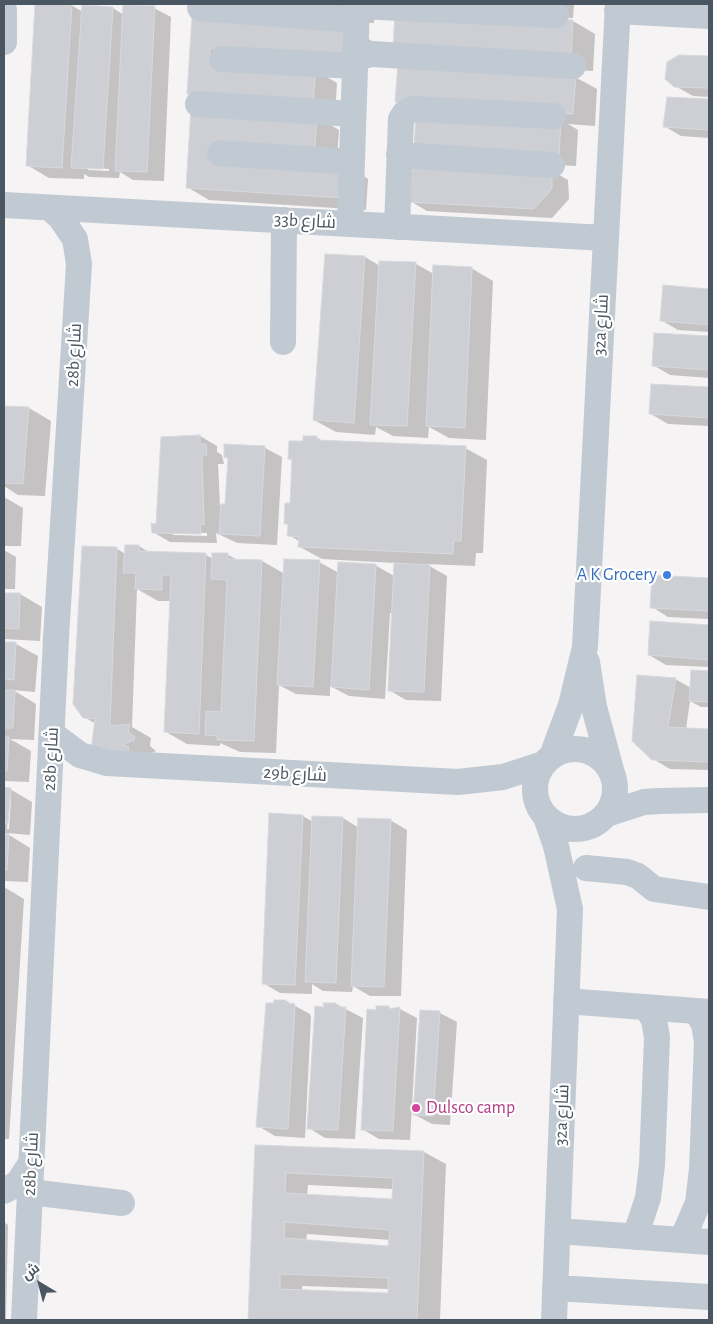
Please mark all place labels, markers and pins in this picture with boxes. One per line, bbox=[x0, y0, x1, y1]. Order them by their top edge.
place label: A K Grocery bbox=[577, 564, 657, 586]
marker: A K Grocery bbox=[661, 569, 673, 581]
place label: Dulsco camp bbox=[426, 1097, 515, 1119]
marker: Dulsco camp bbox=[410, 1102, 422, 1114]

